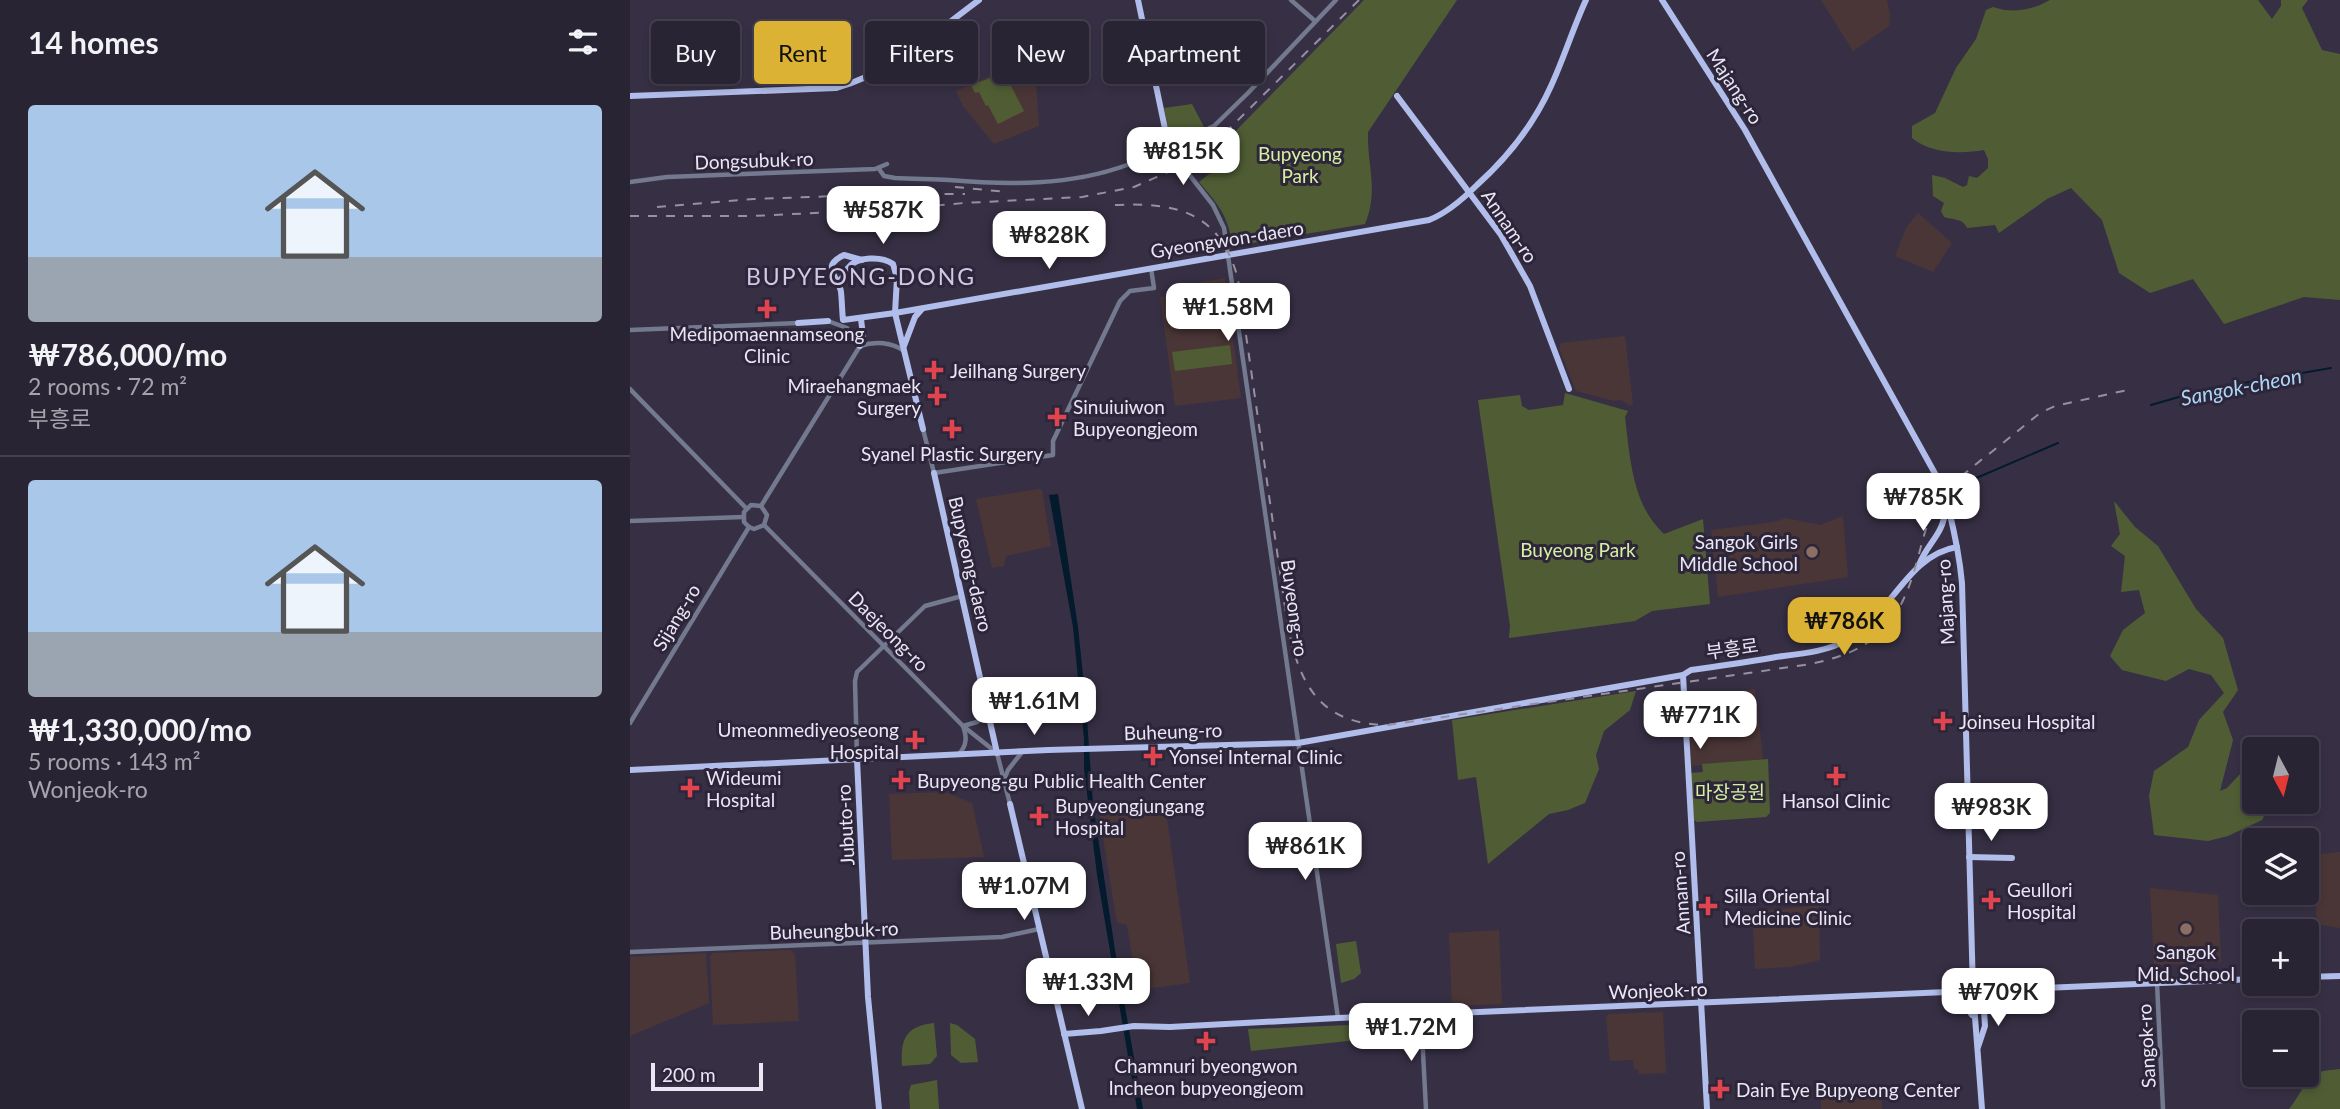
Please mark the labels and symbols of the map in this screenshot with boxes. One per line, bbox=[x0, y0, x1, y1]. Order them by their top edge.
street label: Majang-ro bbox=[1702, 44, 1768, 128]
pin: ₩815K bbox=[1134, 128, 1232, 187]
park label: Bupyeong Park bbox=[1258, 142, 1342, 187]
street label: Dongsubuk-ro bbox=[694, 146, 814, 174]
street label: Annam-ro bbox=[1477, 185, 1543, 267]
pin: ₩587K bbox=[834, 187, 932, 246]
pin: ₩828K bbox=[1000, 212, 1098, 271]
street label: Gyeongwon-daero bbox=[1149, 216, 1305, 262]
district label: BUPYEONG-DONG bbox=[746, 262, 976, 290]
pin: ₩1.58M bbox=[1171, 284, 1285, 343]
marker: Medipomaennamseong Clinic bbox=[757, 299, 777, 319]
place label: Medipomaennamseong Clinic bbox=[670, 322, 865, 367]
place label: Jeilhang Surgery bbox=[950, 359, 1086, 382]
marker: Jeilhang Surgery bbox=[924, 360, 944, 380]
water label: Sangok-cheon bbox=[2178, 362, 2304, 410]
place label: Miraehangmaek Surgery bbox=[787, 374, 921, 419]
marker: Miraehangmaek Surgery bbox=[927, 386, 947, 406]
place label: Sinuiuiwon Bupyeongjeom bbox=[1073, 395, 1198, 440]
marker: Sinuiuiwon Bupyeongjeom bbox=[1047, 407, 1067, 427]
marker: Syanel Plastic Surgery bbox=[942, 419, 962, 439]
place label: Syanel Plastic Surgery bbox=[861, 442, 1043, 465]
pin: ₩785K bbox=[1874, 474, 1972, 533]
street label: Bupyeong-daero bbox=[944, 494, 998, 634]
place label: Sangok Girls Middle School bbox=[1679, 530, 1798, 575]
park label: Buyeong Park bbox=[1520, 538, 1636, 561]
marker: Sangok Girls Middle School bbox=[1804, 544, 1820, 560]
street label: Buyeong-ro bbox=[1277, 558, 1313, 658]
street label: Majang-ro bbox=[1931, 559, 1959, 645]
street label: Sijang-ro bbox=[647, 580, 705, 654]
street label: Daejeong-ro bbox=[844, 586, 934, 676]
pin: ₩786K bbox=[1795, 598, 1893, 657]
street label: 부흥로 bbox=[1704, 633, 1760, 663]
pin: ₩1.61M bbox=[977, 678, 1091, 737]
pin: ₩771K bbox=[1651, 692, 1749, 751]
place label: Joinseu Hospital bbox=[1959, 710, 2096, 733]
marker: Joinseu Hospital bbox=[1933, 711, 1953, 731]
place label: Umeonmediyeoseong Hospital bbox=[718, 718, 899, 763]
street label: Buheung-ro bbox=[1123, 718, 1223, 744]
marker: Umeonmediyeoseong Hospital bbox=[905, 730, 925, 750]
north arrow bbox=[2242, 737, 2319, 814]
place label: Yonsei Internal Clinic bbox=[1169, 745, 1343, 768]
marker: Yonsei Internal Clinic bbox=[1143, 746, 1163, 766]
place label: Wideumi Hospital bbox=[706, 766, 782, 811]
marker: Hansol Clinic bbox=[1826, 766, 1846, 786]
place label: Bupyeong-gu Public Health Center bbox=[917, 769, 1206, 792]
marker: Bupyeong-gu Public Health Center bbox=[891, 770, 911, 790]
marker: Wideumi Hospital bbox=[680, 778, 700, 798]
park label: 마장공원 bbox=[1695, 780, 1765, 803]
street label: Jubuto-ro bbox=[831, 784, 859, 866]
pin: ₩983K bbox=[1942, 784, 2040, 843]
place label: Hansol Clinic bbox=[1782, 789, 1890, 812]
place label: Bupyeongjungang Hospital bbox=[1055, 794, 1205, 839]
marker: Bupyeongjungang Hospital bbox=[1029, 806, 1049, 826]
pin: ₩861K bbox=[1256, 822, 1354, 882]
street label: Annam-ro bbox=[1666, 851, 1694, 935]
pin: ₩1.07M bbox=[967, 862, 1081, 922]
place label: Geullori Hospital bbox=[2007, 878, 2076, 923]
place label: Silla Oriental Medicine Clinic bbox=[1724, 884, 1852, 929]
marker: Geullori Hospital bbox=[1981, 890, 2001, 910]
marker: Silla Oriental Medicine Clinic bbox=[1698, 896, 1718, 916]
street label: Buheungbuk-ro bbox=[769, 916, 899, 944]
marker: Sangok Mid. School bbox=[2178, 921, 2194, 937]
place label: Sangok Mid. School bbox=[2137, 940, 2235, 985]
pin: ₩1.33M bbox=[1031, 958, 1145, 1018]
pin: ₩709K bbox=[1949, 968, 2047, 1028]
street label: Wonjeok-ro bbox=[1608, 977, 1708, 1003]
street label: Sangok-ro bbox=[2132, 1003, 2160, 1089]
pin: ₩1.72M bbox=[1354, 1004, 1468, 1063]
marker: Chamnuri byeongwon Incheon bupyeongjeom bbox=[1196, 1031, 1216, 1051]
place label: Chamnuri byeongwon Incheon bupyeongjeom bbox=[1108, 1054, 1304, 1099]
scale bar bbox=[651, 1060, 763, 1092]
place label: Dain Eye Bupyeong Center bbox=[1736, 1078, 1960, 1101]
marker: Dain Eye Bupyeong Center bbox=[1710, 1079, 1730, 1099]

